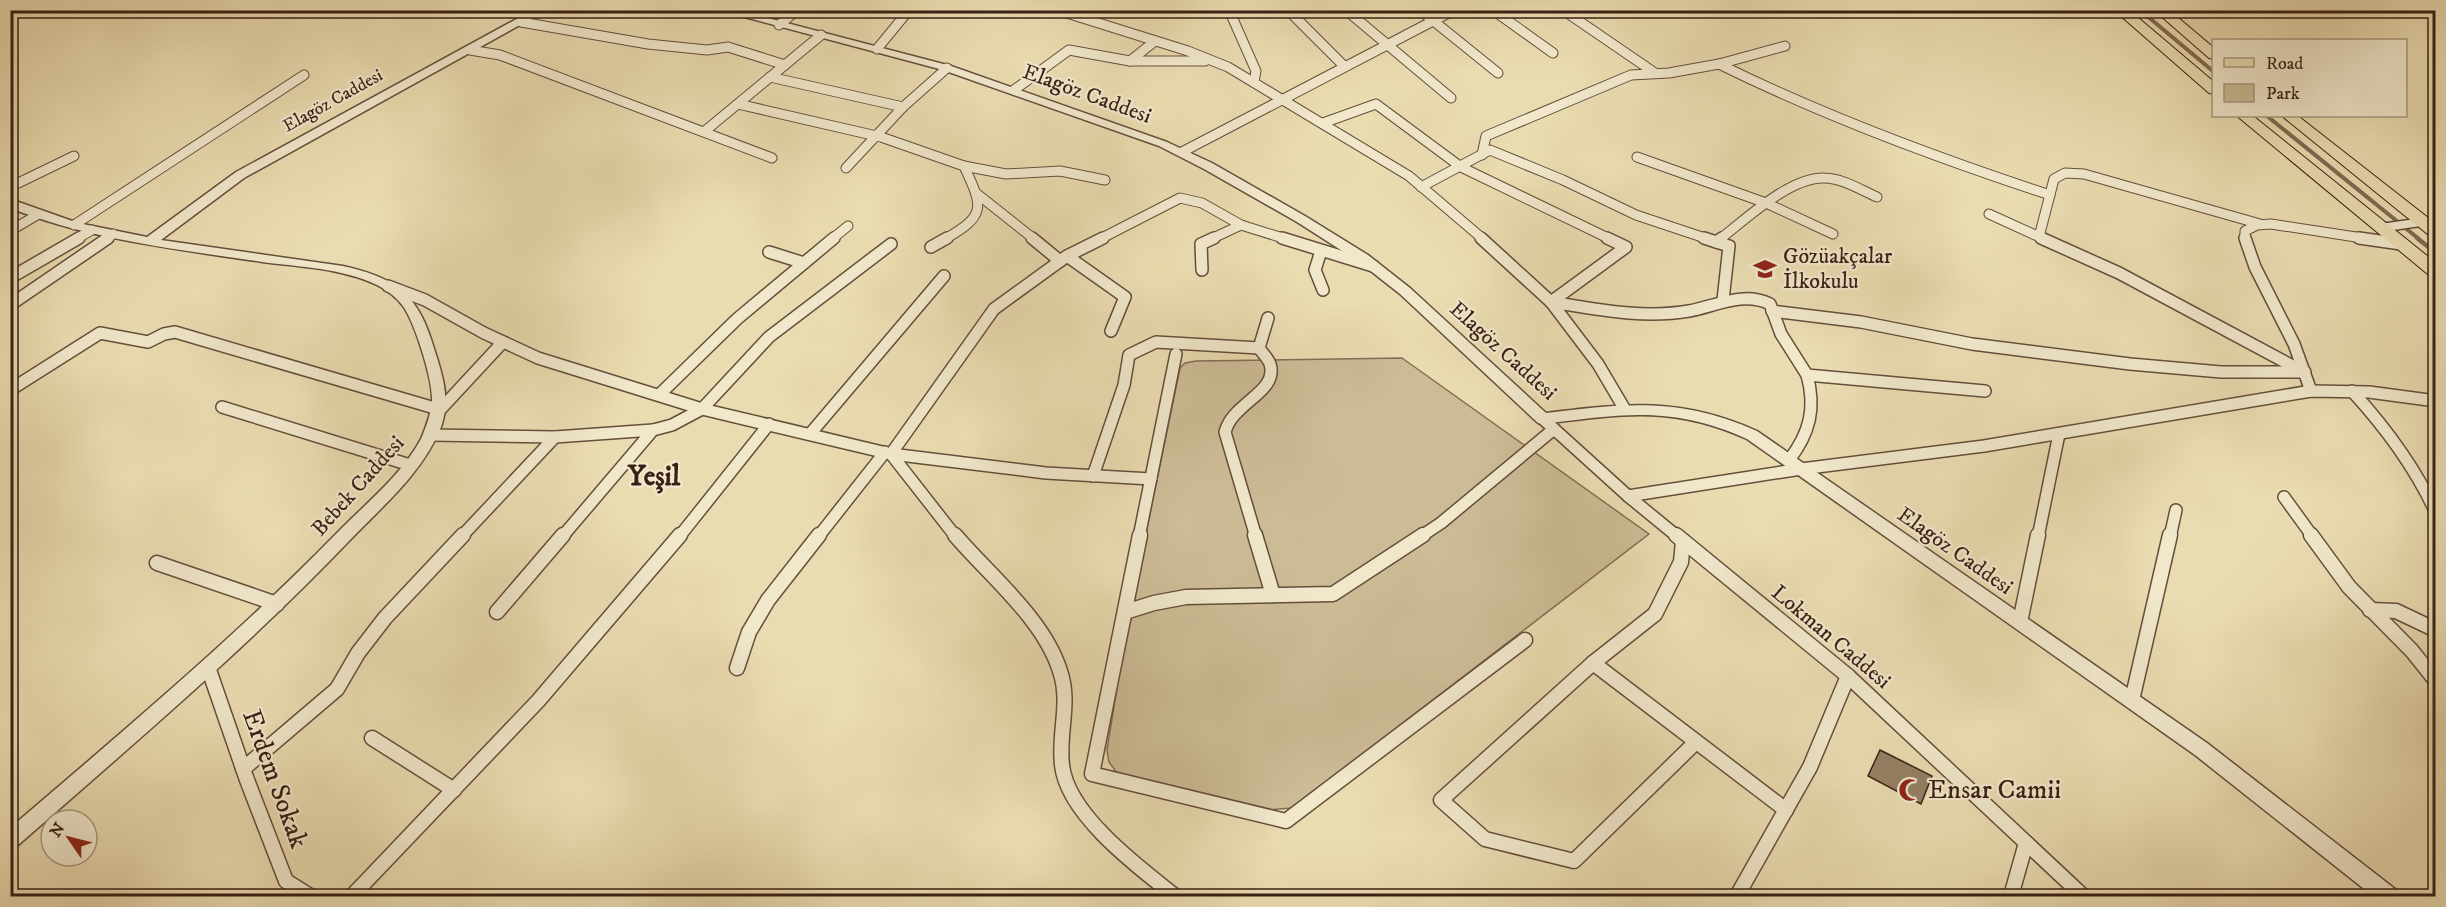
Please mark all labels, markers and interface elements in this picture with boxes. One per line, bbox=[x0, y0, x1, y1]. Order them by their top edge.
legend bbox=[2212, 39, 2407, 117]
text: Road bbox=[2266, 53, 2303, 75]
street label: Elagöz Caddesi bbox=[1019, 58, 1155, 130]
street label: Elagöz Caddesi bbox=[279, 65, 387, 137]
text: Park bbox=[2266, 83, 2300, 105]
place label: Gözüakçalar İlkokulu bbox=[1783, 243, 1893, 295]
school or university icon: Gözüakçalar İlkokulu bbox=[1752, 256, 1778, 282]
street label: Elagöz Caddesi bbox=[1444, 296, 1562, 406]
street label: Bebek Caddesi bbox=[306, 430, 410, 542]
district label: Yeşil bbox=[627, 459, 681, 494]
street label: Elagöz Caddesi bbox=[1892, 501, 2018, 601]
street label: Lokman Caddesi bbox=[1766, 579, 1896, 695]
street label: Erdem Sokak bbox=[234, 705, 316, 854]
place label: Ensar Camii bbox=[1928, 773, 2061, 807]
mosque icon: Ensar Camii bbox=[1897, 777, 1923, 803]
north arrow bbox=[39, 808, 99, 868]
text: N bbox=[46, 819, 69, 841]

